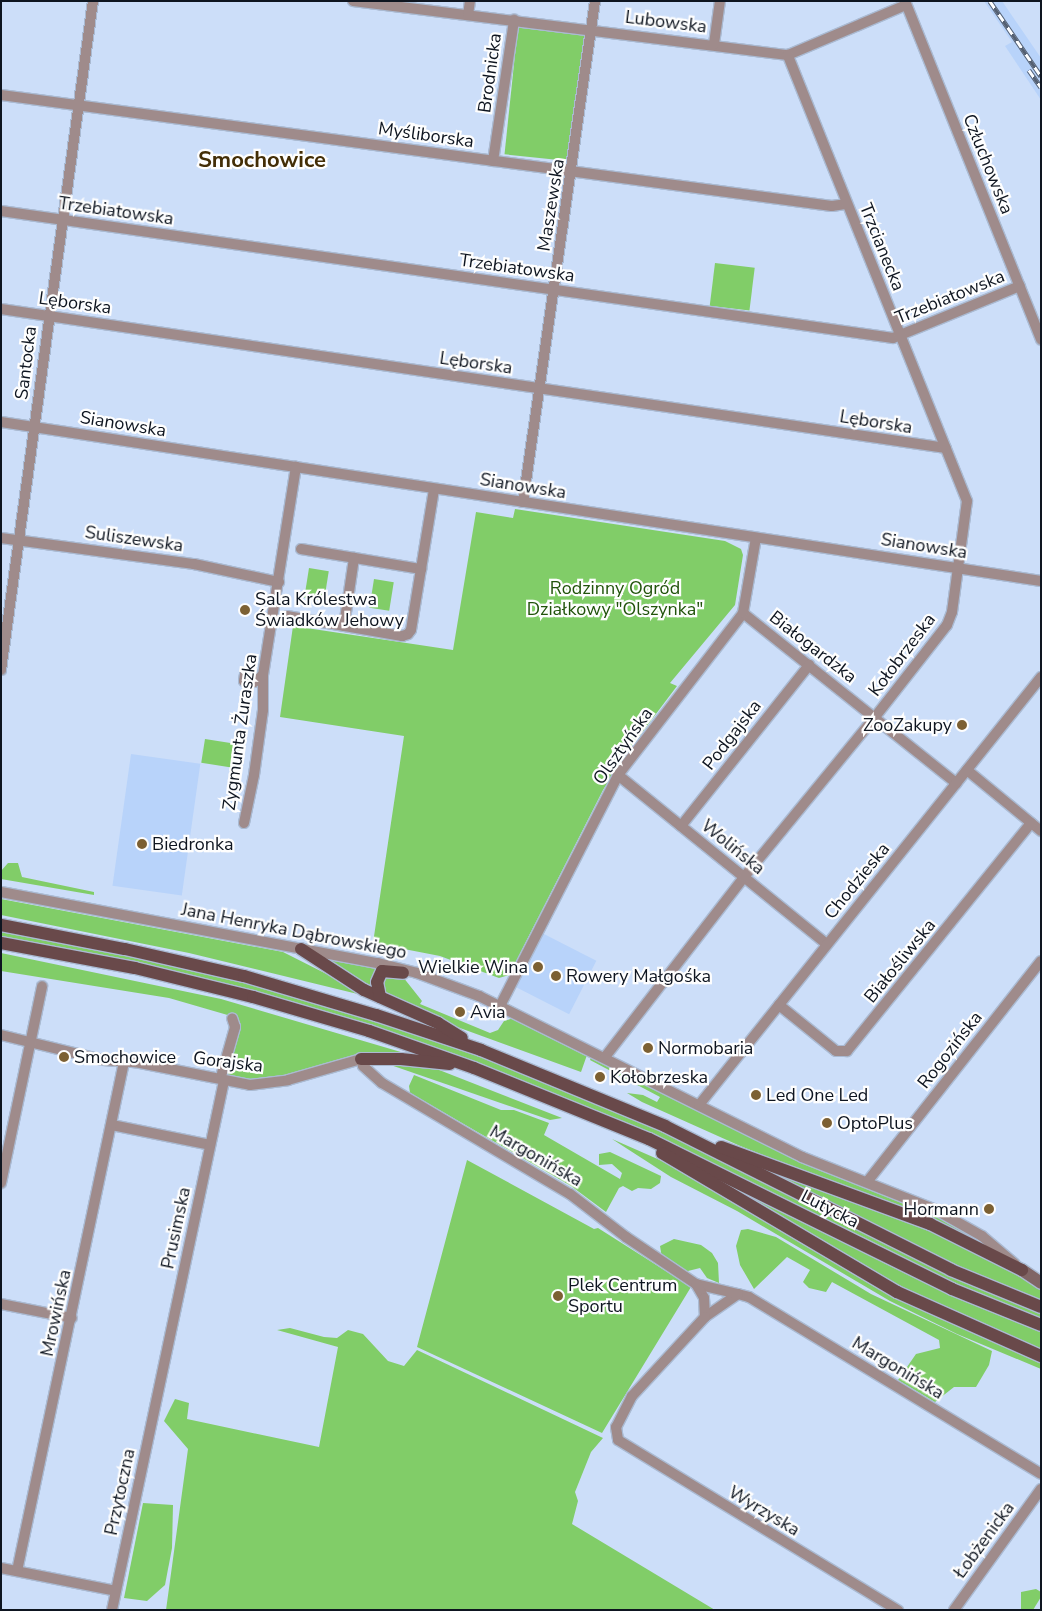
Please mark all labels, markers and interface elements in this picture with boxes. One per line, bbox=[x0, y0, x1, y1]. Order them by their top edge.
street label: Lubowska bbox=[624, 6, 708, 38]
street label: Brodnicka bbox=[474, 32, 506, 114]
street label: Człuchowska bbox=[958, 111, 1018, 217]
street label: Myśliborska bbox=[377, 118, 475, 152]
district label: Smochowice bbox=[198, 148, 326, 174]
street label: Maszewska bbox=[533, 157, 569, 253]
street label: Trzebiatowska bbox=[57, 192, 175, 230]
street label: Trzcianecka bbox=[855, 200, 909, 294]
street label: Trzebiatowska bbox=[458, 249, 576, 287]
street label: Trzebiatowska bbox=[892, 265, 1008, 329]
street label: Lęborska bbox=[37, 287, 113, 319]
street label: Santocka bbox=[11, 325, 41, 401]
street label: Lęborska bbox=[438, 347, 514, 379]
street label: Lęborska bbox=[838, 406, 914, 438]
street label: Sianowska bbox=[78, 407, 168, 441]
street label: Sianowska bbox=[478, 469, 568, 503]
street label: Suliszewska bbox=[84, 521, 184, 557]
street label: Sianowska bbox=[879, 529, 969, 563]
park label: Rodzinny Ogród Działkowy "Olszynka" bbox=[527, 578, 703, 620]
place label: Sala Królestwa Świadków Jehowy bbox=[255, 589, 404, 632]
marker: Sala Królestwa Świadków Jehowy bbox=[239, 604, 251, 616]
street label: Białogardzka bbox=[765, 606, 861, 688]
street label: Kołobrzeska bbox=[864, 609, 940, 701]
street label: Zygmunta Żuraszka bbox=[218, 652, 262, 812]
street label: Podgajska bbox=[698, 696, 766, 774]
street label: Olsztyńska bbox=[589, 703, 657, 789]
place label: ZooZakupy bbox=[863, 714, 952, 736]
marker: ZooZakupy bbox=[956, 719, 968, 731]
street label: Wolińska bbox=[697, 815, 769, 879]
place label: Biedronka bbox=[152, 833, 233, 855]
marker: Biedronka bbox=[136, 838, 148, 850]
street label: Chodzieska bbox=[820, 838, 894, 924]
street label: Jana Henryka Dąbrowskiego bbox=[179, 899, 409, 963]
street label: Białośliwska bbox=[860, 915, 940, 1007]
place label: Wielkie Wina bbox=[418, 956, 528, 978]
marker: Wielkie Wina bbox=[532, 961, 544, 973]
place label: Rowery Małgośka bbox=[566, 965, 711, 987]
marker: Rowery Małgośka bbox=[550, 970, 562, 982]
place label: Avia bbox=[470, 1001, 506, 1023]
marker: Avia bbox=[454, 1006, 466, 1018]
street label: Rogozińska bbox=[913, 1007, 987, 1093]
place label: Normobaria bbox=[658, 1037, 753, 1059]
marker: Normobaria bbox=[642, 1042, 654, 1054]
place label: Smochowice bbox=[74, 1046, 176, 1068]
street label: Gorajska bbox=[192, 1047, 264, 1077]
marker: Smochowice bbox=[58, 1051, 70, 1063]
place label: Kołobrzeska bbox=[610, 1066, 708, 1088]
marker: Kołobrzeska bbox=[594, 1071, 606, 1083]
place label: Led One Led bbox=[766, 1084, 868, 1106]
marker: Led One Led bbox=[750, 1089, 762, 1101]
place label: OptoPlus bbox=[837, 1112, 913, 1134]
marker: OptoPlus bbox=[821, 1117, 833, 1129]
street label: Margonińska bbox=[486, 1121, 586, 1191]
street label: Prusimska bbox=[157, 1185, 195, 1271]
street label: Lutycka bbox=[797, 1185, 863, 1233]
place label: Hormann bbox=[903, 1198, 979, 1220]
marker: Hormann bbox=[983, 1203, 995, 1215]
street label: Mrowińska bbox=[36, 1268, 76, 1358]
place label: Plek Centrum Sportu bbox=[568, 1275, 677, 1318]
marker: Plek Centrum Sportu bbox=[552, 1290, 564, 1302]
street label: Margonińska bbox=[848, 1332, 948, 1404]
street label: Przytoczna bbox=[100, 1447, 140, 1537]
street label: Wyrzyska bbox=[724, 1481, 804, 1541]
street label: Łobżenicka bbox=[949, 1498, 1019, 1582]

